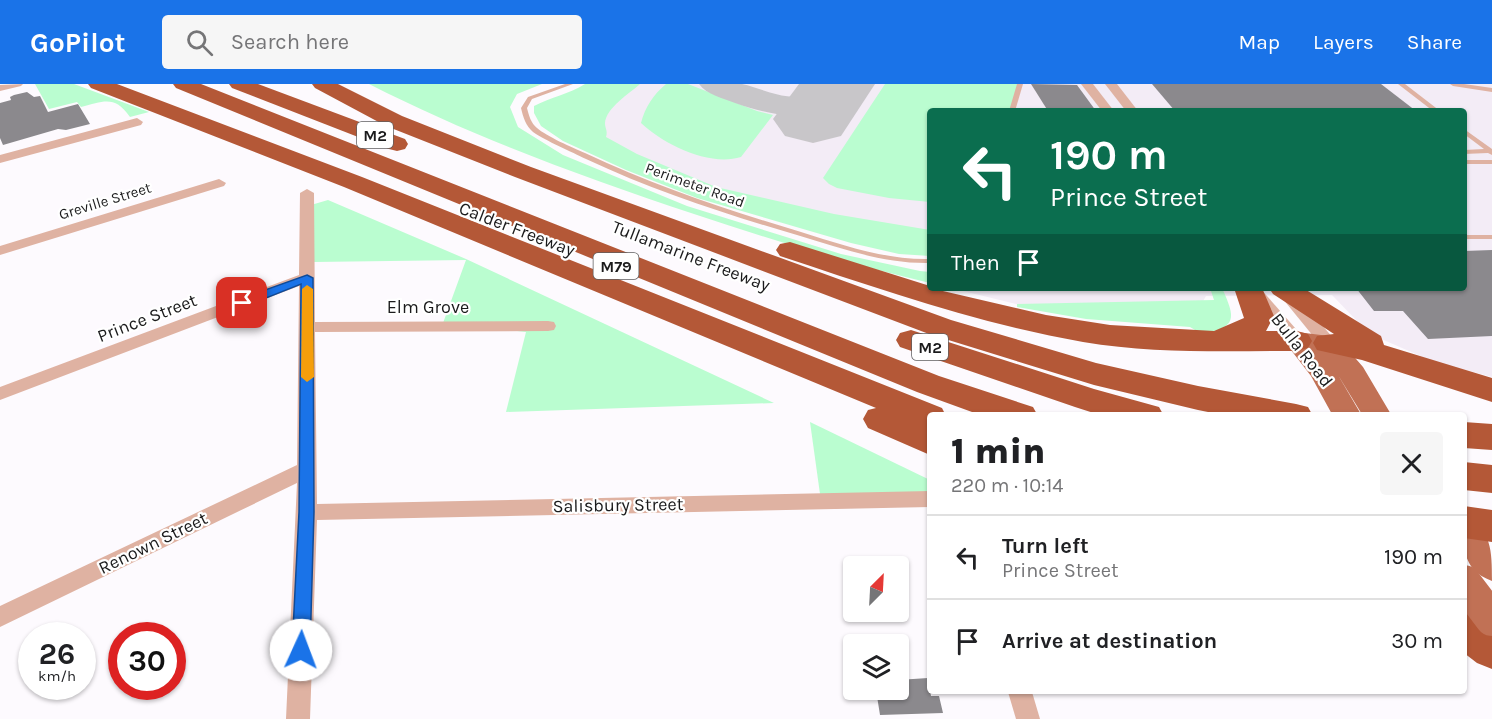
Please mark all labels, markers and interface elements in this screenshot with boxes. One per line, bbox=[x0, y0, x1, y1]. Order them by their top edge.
search box bbox=[162, 15, 582, 69]
text: GoPilot bbox=[30, 26, 126, 59]
icon: search bbox=[183, 26, 216, 59]
text: Search here bbox=[231, 29, 349, 55]
text: Map bbox=[1238, 30, 1280, 54]
text: Layers bbox=[1313, 30, 1374, 54]
text: Share bbox=[1407, 30, 1462, 54]
road number: M2 bbox=[357, 122, 393, 148]
text: 190 m bbox=[1050, 130, 1168, 180]
icon: left bbox=[951, 132, 1029, 210]
street label: Perimeter Road bbox=[643, 159, 747, 211]
street label: Greville Street bbox=[57, 178, 154, 224]
text: Prince Street bbox=[1050, 181, 1207, 213]
street label: Calder Freeway bbox=[456, 197, 579, 261]
street label: Tullamarine Freeway bbox=[609, 216, 774, 296]
icon: arrive bbox=[1012, 246, 1045, 279]
text: Then bbox=[951, 250, 1000, 276]
road number: M79 bbox=[594, 253, 638, 279]
pin bbox=[216, 277, 267, 328]
icon: arrive bbox=[225, 286, 258, 319]
street label: Prince Street bbox=[94, 289, 200, 347]
street label: Elm Grove bbox=[387, 296, 469, 318]
street label: Bulla Road bbox=[1266, 309, 1338, 391]
road number: M2 bbox=[912, 334, 948, 360]
text: 1 min bbox=[951, 430, 1045, 472]
button: close bbox=[1380, 432, 1443, 495]
text: 220 m · 10:14 bbox=[951, 474, 1063, 497]
street label: Salisbury Street bbox=[552, 493, 684, 517]
street label: Renown Street bbox=[95, 507, 211, 579]
text: Turn left bbox=[1002, 533, 1089, 559]
icon: left bbox=[951, 541, 984, 574]
text: 190 m bbox=[1384, 544, 1443, 570]
north arrow bbox=[843, 556, 909, 622]
map controls bbox=[843, 556, 909, 700]
text: Prince Street bbox=[1002, 559, 1119, 582]
position arrow bbox=[269, 618, 333, 682]
speed limit sign: 30 bbox=[108, 622, 186, 700]
icon: arrive bbox=[951, 625, 984, 658]
text: Arrive at destination bbox=[1002, 628, 1217, 654]
text: 30 m bbox=[1391, 628, 1443, 654]
button: layers bbox=[843, 634, 909, 700]
text: 26 bbox=[39, 636, 75, 672]
text: km/h bbox=[38, 667, 76, 685]

